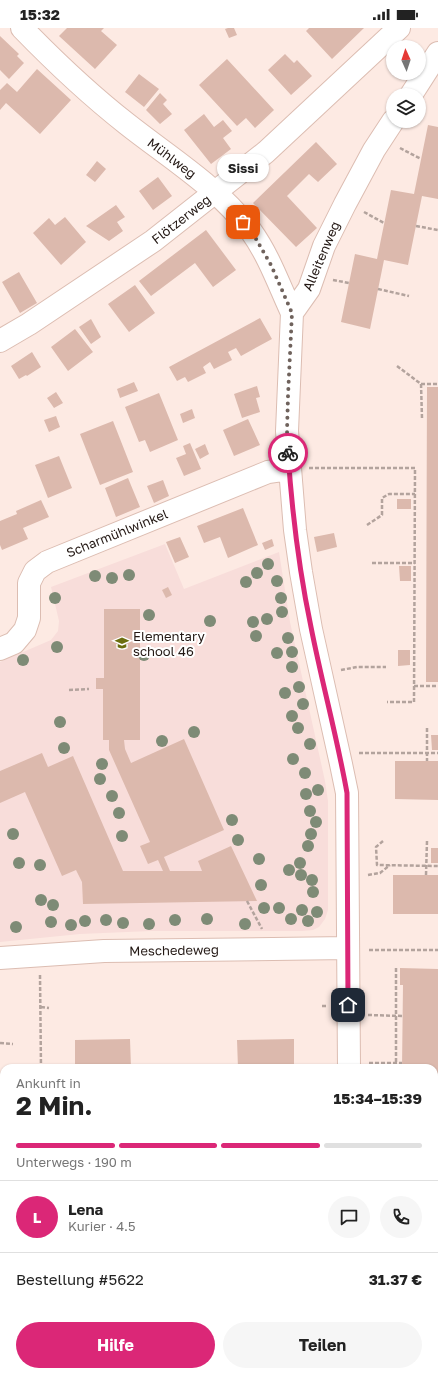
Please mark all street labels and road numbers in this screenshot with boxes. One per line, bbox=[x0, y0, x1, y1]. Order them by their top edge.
street label: Mühlweg bbox=[144, 134, 200, 182]
street label: Flötzerweg bbox=[148, 191, 214, 247]
street label: Alleitenweg bbox=[299, 219, 343, 293]
street label: Scharmühlwinkel bbox=[64, 505, 170, 561]
street label: Meschedeweg bbox=[129, 941, 219, 959]

